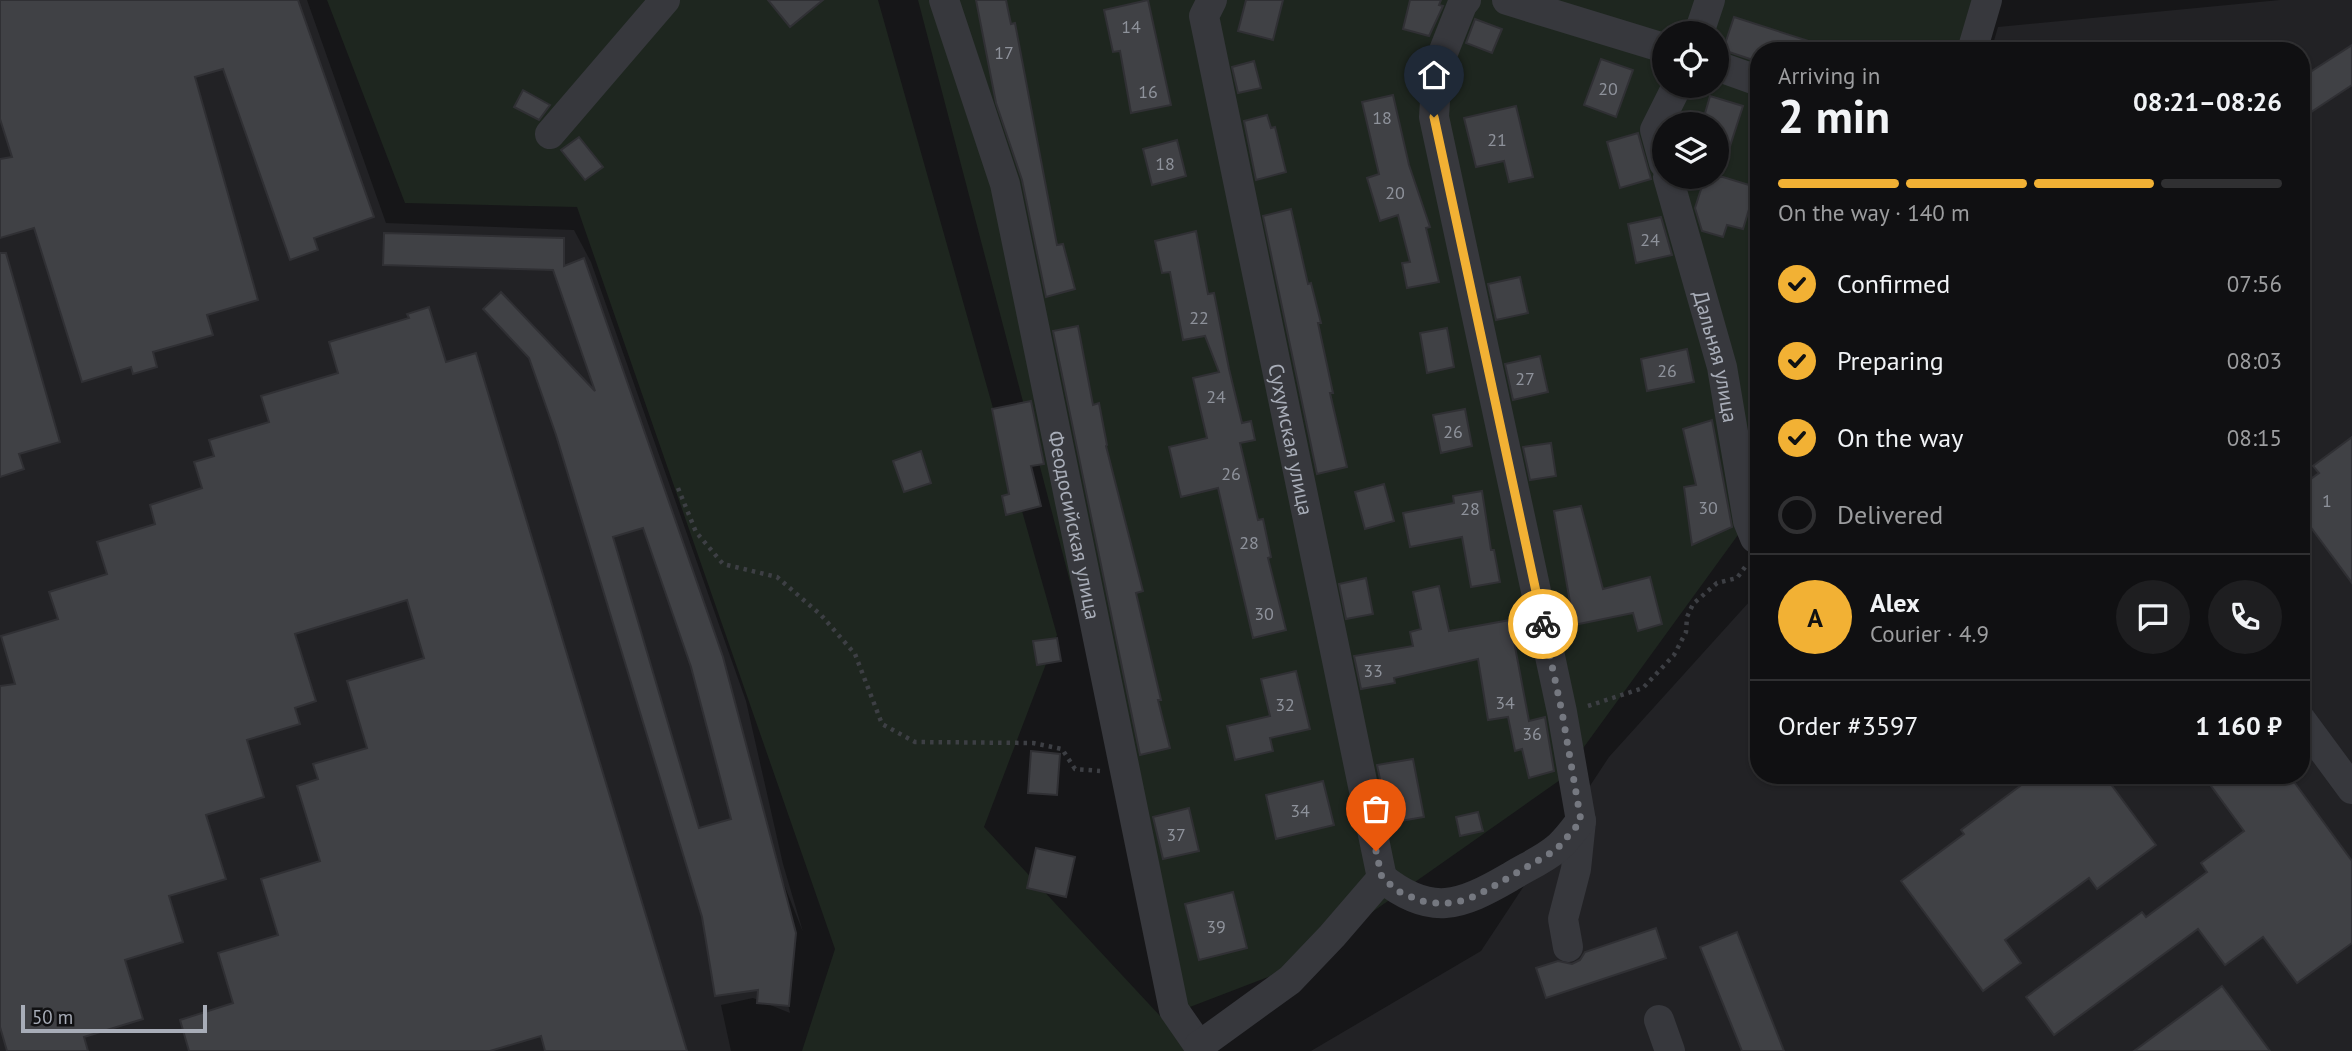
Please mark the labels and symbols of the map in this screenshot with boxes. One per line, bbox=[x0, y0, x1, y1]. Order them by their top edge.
house number: 14 bbox=[1121, 15, 1141, 38]
house number: 17 bbox=[994, 41, 1014, 64]
pin bbox=[1404, 45, 1464, 117]
house number: 20 bbox=[1598, 77, 1618, 100]
house number: 16 bbox=[1138, 80, 1158, 103]
house number: 18 bbox=[1372, 106, 1392, 129]
house number: 21 bbox=[1487, 128, 1507, 151]
house number: 18 bbox=[1155, 152, 1175, 175]
house number: 20 bbox=[1385, 181, 1405, 204]
house number: 24 bbox=[1640, 228, 1660, 251]
street label: Дальняя улица bbox=[1687, 287, 1745, 425]
house number: 22 bbox=[1189, 306, 1209, 329]
house number: 26 bbox=[1657, 359, 1677, 382]
street label: Сухумская улица bbox=[1263, 361, 1320, 518]
house number: 27 bbox=[1515, 367, 1535, 390]
house number: 24 bbox=[1206, 385, 1226, 408]
house number: 26 bbox=[1443, 420, 1463, 443]
street label: Феодосийская улица bbox=[1042, 428, 1107, 622]
house number: 26 bbox=[1221, 462, 1241, 485]
house number: 1 bbox=[2322, 489, 2332, 512]
house number: 30 bbox=[1698, 496, 1718, 519]
house number: 28 bbox=[1460, 497, 1480, 520]
house number: 28 bbox=[1239, 531, 1259, 554]
courier bbox=[1508, 589, 1578, 659]
house number: 30 bbox=[1254, 602, 1274, 625]
house number: 33 bbox=[1363, 659, 1383, 682]
house number: 34 bbox=[1495, 691, 1515, 714]
house number: 32 bbox=[1275, 693, 1295, 716]
house number: 36 bbox=[1522, 722, 1542, 745]
pin bbox=[1346, 779, 1406, 851]
house number: 34 bbox=[1290, 799, 1310, 822]
house number: 37 bbox=[1166, 823, 1186, 846]
house number: 39 bbox=[1206, 915, 1226, 938]
scale bar bbox=[21, 1002, 206, 1034]

